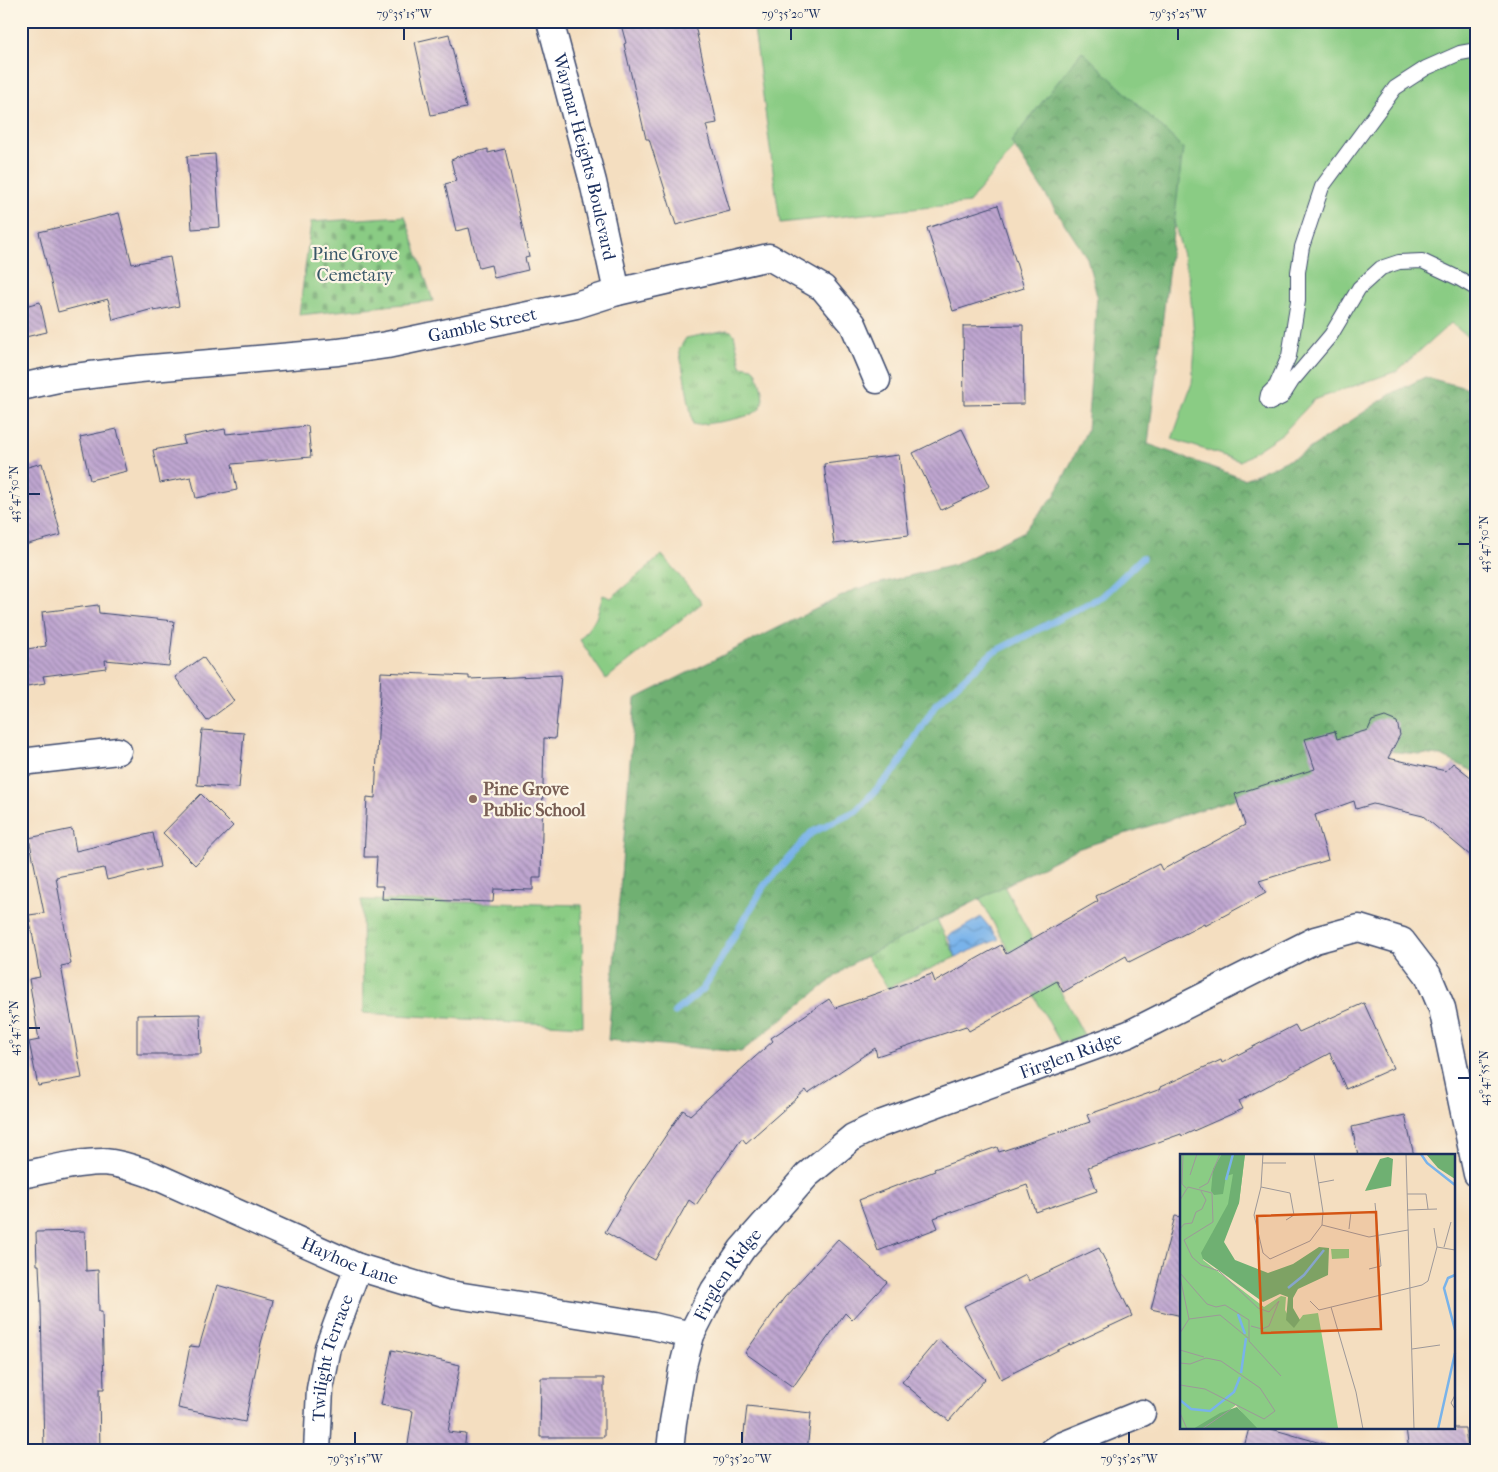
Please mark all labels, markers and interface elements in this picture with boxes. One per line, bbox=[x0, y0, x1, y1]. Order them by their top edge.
text: 79°35'15"W bbox=[377, 7, 433, 21]
text: 79°35'20"W bbox=[762, 7, 821, 21]
text: 79°35'25"W bbox=[1150, 7, 1208, 21]
street label: Waymar Heights Boulevard bbox=[548, 50, 620, 262]
park label: Pine Grove Cemetary bbox=[312, 244, 398, 286]
street label: Gamble Street bbox=[426, 303, 539, 347]
text: 43°47'50"N bbox=[7, 465, 21, 523]
text: 43°47'50"N bbox=[1477, 515, 1491, 573]
place label: Pine Grove Public School bbox=[483, 779, 586, 821]
marker: Pine Grove Public School bbox=[467, 793, 479, 805]
text: 43°47'55"N bbox=[7, 1000, 21, 1056]
street label: Firglen Ridge bbox=[1017, 1027, 1124, 1083]
text: 43°47'55"N bbox=[1477, 1050, 1491, 1106]
inset map bbox=[1180, 1154, 1456, 1430]
street label: Firglen Ridge bbox=[690, 1224, 766, 1324]
street label: Hayhoe Lane bbox=[298, 1233, 401, 1289]
street label: Twilight Terrace bbox=[308, 1291, 357, 1422]
text: 79°35'15"W bbox=[328, 1452, 384, 1466]
text: 79°35'20"W bbox=[713, 1452, 772, 1466]
text: 79°35'25"W bbox=[1101, 1452, 1159, 1466]

